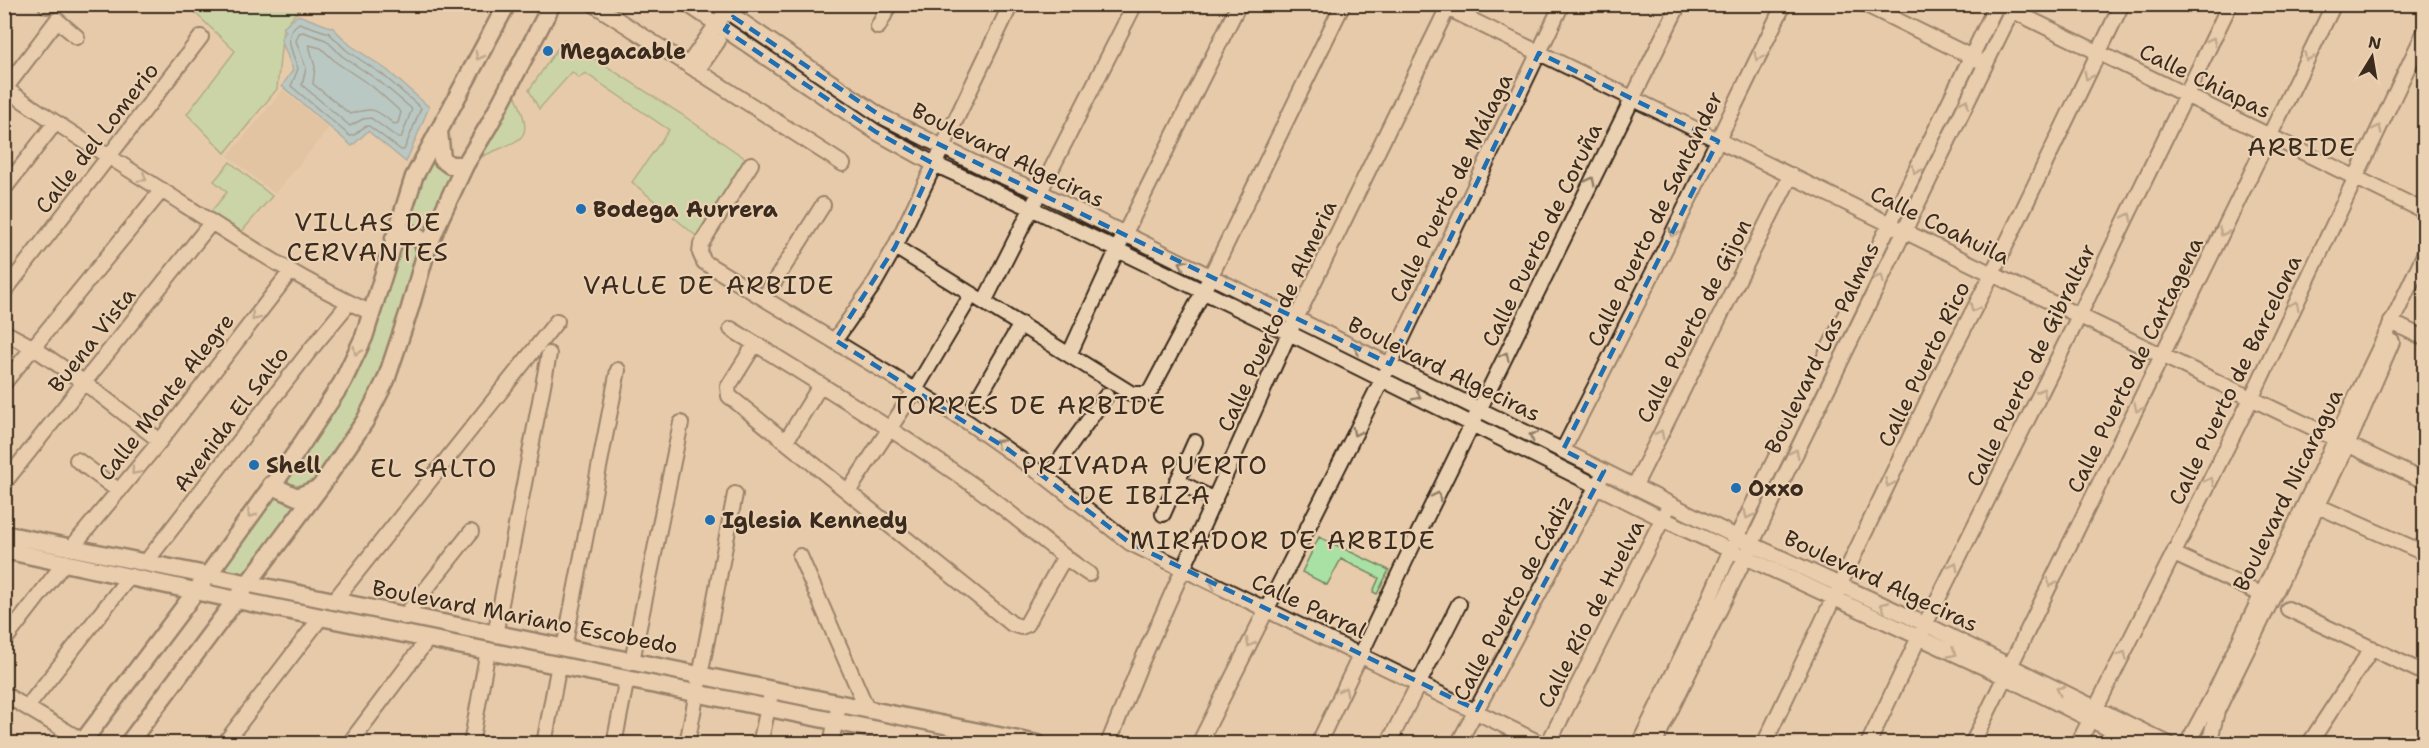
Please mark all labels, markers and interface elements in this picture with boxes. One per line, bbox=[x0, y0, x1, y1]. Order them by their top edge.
north arrow bbox=[2342, 27, 2402, 87]
text: N bbox=[2367, 31, 2383, 54]
one-way arrow bbox=[2205, 36, 2217, 47]
place label: Megacable bbox=[560, 37, 686, 66]
street label: Calle Chiapas bbox=[2134, 37, 2276, 125]
marker: Megacable bbox=[541, 44, 555, 58]
one-way arrow bbox=[475, 50, 486, 60]
one-way arrow bbox=[1754, 51, 1766, 62]
one-way arrow bbox=[2304, 51, 2315, 61]
street label: Calle del Lomerio bbox=[29, 56, 165, 220]
street label: Calle Puerto de Málaga bbox=[1383, 68, 1519, 307]
one-way arrow bbox=[2083, 70, 2095, 81]
street label: Calle Puerto de Santander bbox=[1580, 86, 1730, 352]
street label: Boulevard Algeciras bbox=[907, 96, 1109, 214]
one-way arrow bbox=[1958, 98, 1970, 109]
street label: Calle Puerto de Coruña bbox=[1475, 118, 1609, 352]
one-way arrow bbox=[2371, 124, 2383, 135]
district label: ARBIDE bbox=[2247, 129, 2357, 164]
one-way arrow bbox=[1912, 164, 1924, 175]
one-way arrow bbox=[136, 171, 147, 182]
one-way arrow bbox=[1584, 177, 1596, 188]
street label: Calle Coahuila bbox=[1865, 179, 2015, 271]
place label: Bodega Aurrera bbox=[593, 195, 778, 224]
street label: Calle Puerto de Almeria bbox=[1211, 195, 1344, 437]
marker: Bodega Aurrera bbox=[574, 202, 588, 216]
district label: VILLAS DE CERVANTES bbox=[287, 204, 449, 269]
one-way arrow bbox=[2120, 212, 2132, 223]
street label: Calle Puerto de Gijon bbox=[1630, 214, 1758, 428]
one-way arrow bbox=[1669, 226, 1681, 237]
one-way arrow bbox=[2218, 226, 2230, 237]
street label: Calle Puerto de Cartagena bbox=[2060, 232, 2210, 498]
street label: Boulevard Las Palmas bbox=[1758, 237, 1886, 459]
street label: Calle Puerto de Gibraltar bbox=[1959, 239, 2103, 491]
street label: Calle Puerto de Barcelona bbox=[2162, 250, 2308, 510]
one-way arrow bbox=[1178, 260, 1189, 272]
district label: VALLE DE ARBIDE bbox=[583, 267, 835, 302]
one-way arrow bbox=[1873, 274, 1884, 284]
street label: Calle Puerto Rico bbox=[1871, 276, 1977, 452]
street label: Buena Vista bbox=[42, 281, 142, 399]
one-way arrow bbox=[2288, 300, 2300, 311]
one-way arrow bbox=[1970, 302, 1982, 313]
street label: Calle Monte Alegre bbox=[91, 307, 241, 487]
one-way arrow bbox=[252, 310, 263, 321]
street label: Boulevard Algeciras bbox=[1343, 310, 1545, 428]
street label: Avenida El Salto bbox=[167, 340, 295, 498]
one-way arrow bbox=[353, 345, 365, 356]
one-way arrow bbox=[1354, 345, 1365, 357]
one-way arrow bbox=[1498, 352, 1510, 363]
street label: Boulevard Nicaragua bbox=[2226, 384, 2350, 596]
district label: TORRES DE ARBIDE bbox=[892, 387, 1166, 422]
one-way arrow bbox=[2034, 387, 2046, 398]
one-way arrow bbox=[1411, 389, 1422, 400]
one-way arrow bbox=[2133, 401, 2145, 412]
one-way arrow bbox=[1352, 425, 1363, 436]
one-way arrow bbox=[1653, 430, 1665, 441]
one-way arrow bbox=[1529, 431, 1540, 443]
one-way arrow bbox=[995, 440, 1006, 451]
district label: PRIVADA PUERTO DE IBIZA bbox=[1022, 447, 1268, 512]
one-way arrow bbox=[1787, 449, 1799, 460]
district label: EL SALTO bbox=[370, 450, 498, 485]
place label: Shell bbox=[266, 451, 322, 480]
marker: Shell bbox=[247, 458, 261, 472]
one-way arrow bbox=[132, 464, 143, 475]
place label: Oxxo bbox=[1748, 474, 1804, 503]
one-way arrow bbox=[2203, 476, 2215, 487]
one-way arrow bbox=[1884, 477, 1896, 488]
marker: Oxxo bbox=[1729, 481, 1743, 495]
street label: Calle Puerto de Cádiz bbox=[1446, 490, 1580, 706]
one-way arrow bbox=[1429, 491, 1441, 502]
place label: Iglesia Kennedy bbox=[722, 506, 908, 535]
one-way arrow bbox=[247, 508, 258, 519]
one-way arrow bbox=[1743, 509, 1755, 520]
marker: Iglesia Kennedy bbox=[703, 513, 717, 527]
street label: Calle Río de Huelva bbox=[1531, 515, 1651, 713]
district label: MIRADOR DE ARBIDE bbox=[1130, 522, 1436, 557]
street label: Boulevard Algeciras bbox=[1779, 523, 1983, 639]
one-way arrow bbox=[1947, 561, 1959, 572]
street label: Calle Parral bbox=[1247, 567, 1372, 645]
street label: Boulevard Mariano Escobedo bbox=[370, 573, 680, 661]
one-way arrow bbox=[2047, 576, 2059, 587]
one-way arrow bbox=[1210, 579, 1221, 591]
one-way arrow bbox=[1880, 601, 1891, 613]
one-way arrow bbox=[1245, 637, 1257, 648]
one-way arrow bbox=[1947, 646, 1958, 658]
one-way arrow bbox=[2116, 650, 2127, 661]
one-way arrow bbox=[2056, 685, 2067, 697]
one-way arrow bbox=[1337, 687, 1348, 698]

